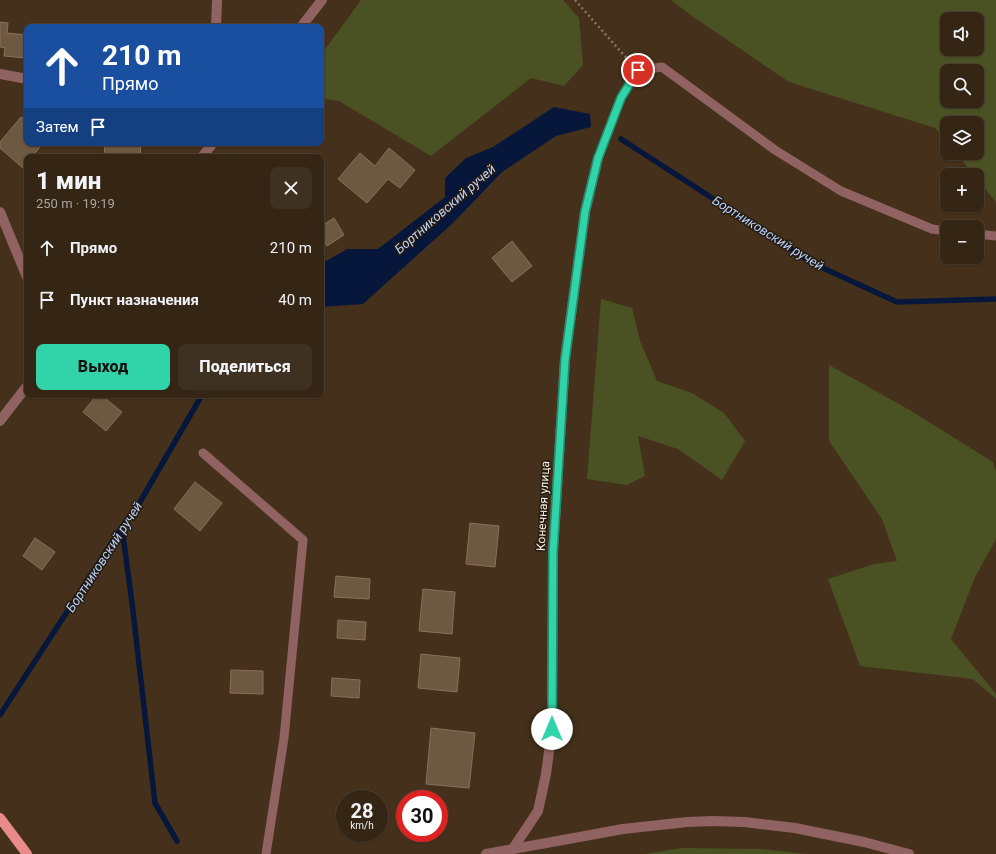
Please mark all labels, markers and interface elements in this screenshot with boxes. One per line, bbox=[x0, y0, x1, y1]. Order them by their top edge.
map controls bbox=[940, 12, 984, 264]
button: sound bbox=[940, 12, 984, 56]
text: 210 m bbox=[102, 39, 181, 72]
icon: ahead bbox=[36, 40, 88, 92]
pin bbox=[621, 53, 655, 87]
icon: arrive bbox=[627, 59, 649, 81]
button: search bbox=[940, 64, 984, 108]
text: Прямо bbox=[102, 73, 158, 94]
icon: arrive bbox=[87, 116, 109, 138]
button: layers bbox=[940, 116, 984, 160]
text: Затем bbox=[36, 118, 79, 136]
water label: Бортниковский ручей bbox=[392, 161, 498, 257]
text: 1 мин bbox=[36, 167, 101, 195]
button: close bbox=[270, 167, 312, 209]
button: + bbox=[940, 168, 984, 212]
water label: Бортниковский ручей bbox=[710, 193, 826, 273]
text: 250 m · 19:19 bbox=[36, 196, 115, 211]
button: − bbox=[940, 220, 984, 264]
icon: ahead bbox=[36, 237, 58, 259]
text: Прямо bbox=[70, 239, 117, 257]
text: 210 m bbox=[270, 239, 312, 257]
icon: arrive bbox=[36, 289, 58, 311]
text: Пункт назначения bbox=[70, 291, 199, 309]
text: 40 m bbox=[278, 291, 312, 309]
button: Выход bbox=[36, 344, 170, 390]
button: Поделиться bbox=[178, 344, 312, 390]
street label: Конечная улица bbox=[534, 461, 552, 551]
water label: Бортниковский ручей bbox=[63, 499, 145, 615]
position arrow bbox=[531, 708, 573, 750]
speed limit sign: 30 bbox=[396, 790, 448, 842]
text: 28 bbox=[351, 799, 373, 823]
text: km/h bbox=[350, 820, 374, 831]

